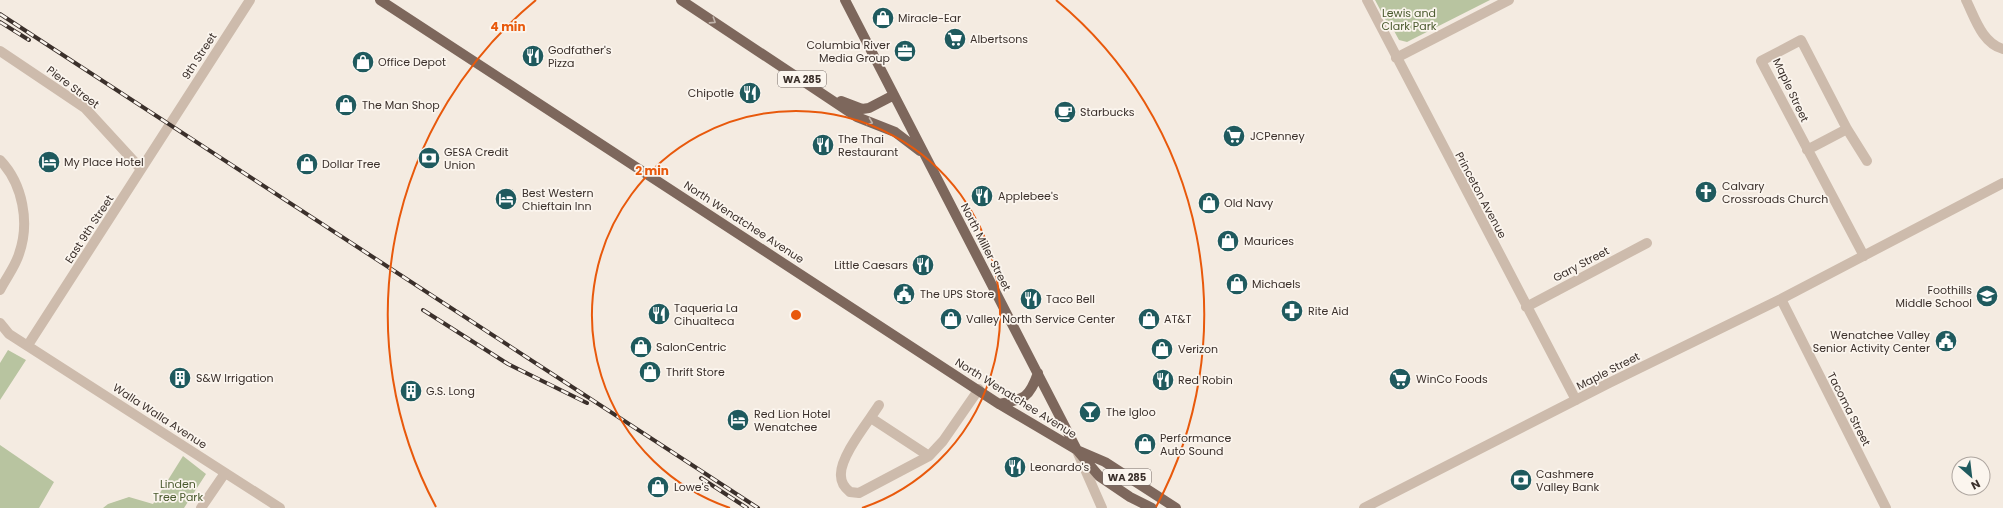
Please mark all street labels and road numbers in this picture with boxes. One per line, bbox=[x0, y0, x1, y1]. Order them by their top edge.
street label: 9th Street bbox=[178, 29, 220, 83]
street label: Maple Street bbox=[1769, 55, 1813, 125]
street label: Piere Street bbox=[43, 62, 103, 112]
road number: WA 285 bbox=[778, 71, 826, 87]
street label: Princeton Avenue bbox=[1451, 149, 1511, 241]
street label: North Wenatchee Avenue bbox=[681, 177, 807, 267]
street label: East 9th Street bbox=[61, 192, 117, 266]
street label: North Miller Street bbox=[957, 200, 1015, 294]
street label: Gary Street bbox=[1550, 243, 1612, 285]
street label: Maple Street bbox=[1574, 348, 1642, 394]
street label: North Wenatchee Avenue bbox=[952, 354, 1080, 442]
street label: Tacoma Street bbox=[1823, 369, 1875, 449]
street label: Walla Walla Avenue bbox=[110, 380, 210, 453]
road number: WA 285 bbox=[1103, 469, 1151, 485]

